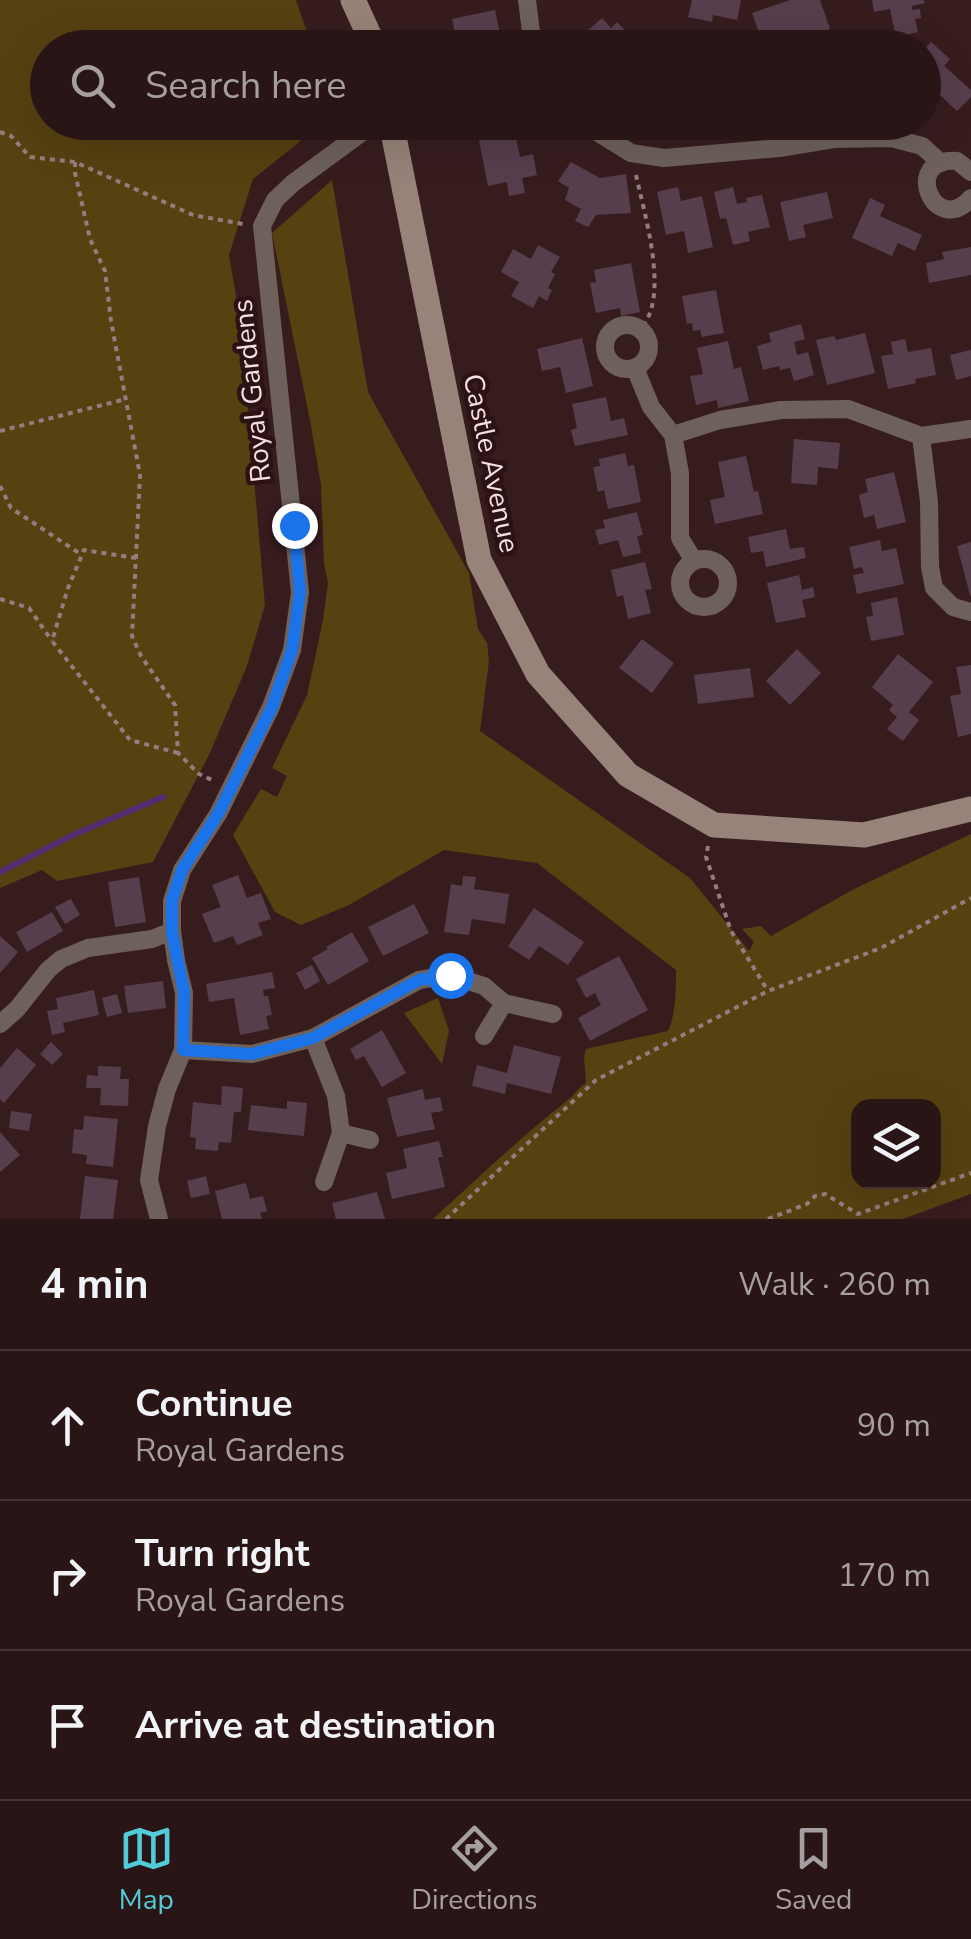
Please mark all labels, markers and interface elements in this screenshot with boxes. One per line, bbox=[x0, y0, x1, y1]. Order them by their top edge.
search box bbox=[30, 30, 941, 140]
icon: search bbox=[65, 58, 120, 113]
text: Search here bbox=[145, 60, 346, 111]
street label: Royal Gardens bbox=[223, 297, 280, 484]
street label: Castle Avenue bbox=[454, 370, 529, 556]
route end bbox=[272, 503, 318, 549]
route start bbox=[428, 953, 474, 999]
map controls bbox=[851, 1099, 941, 1189]
button: layers bbox=[851, 1099, 941, 1189]
text: 4 min bbox=[40, 1256, 149, 1313]
text: Walk · 260 m bbox=[738, 1263, 931, 1306]
text: Continue bbox=[135, 1378, 293, 1429]
icon: ahead bbox=[40, 1398, 95, 1453]
text: 90 m bbox=[857, 1404, 931, 1447]
text: Royal Gardens bbox=[135, 1429, 345, 1472]
text: Turn right bbox=[135, 1528, 310, 1579]
icon: right bbox=[40, 1548, 95, 1603]
text: 170 m bbox=[838, 1554, 931, 1597]
text: Royal Gardens bbox=[135, 1579, 345, 1622]
icon: arrive bbox=[40, 1698, 95, 1753]
text: Arrive at destination bbox=[135, 1700, 496, 1751]
tab: Map bbox=[119, 1821, 174, 1919]
tab: Directions bbox=[411, 1821, 537, 1919]
tab: Saved bbox=[775, 1821, 852, 1919]

